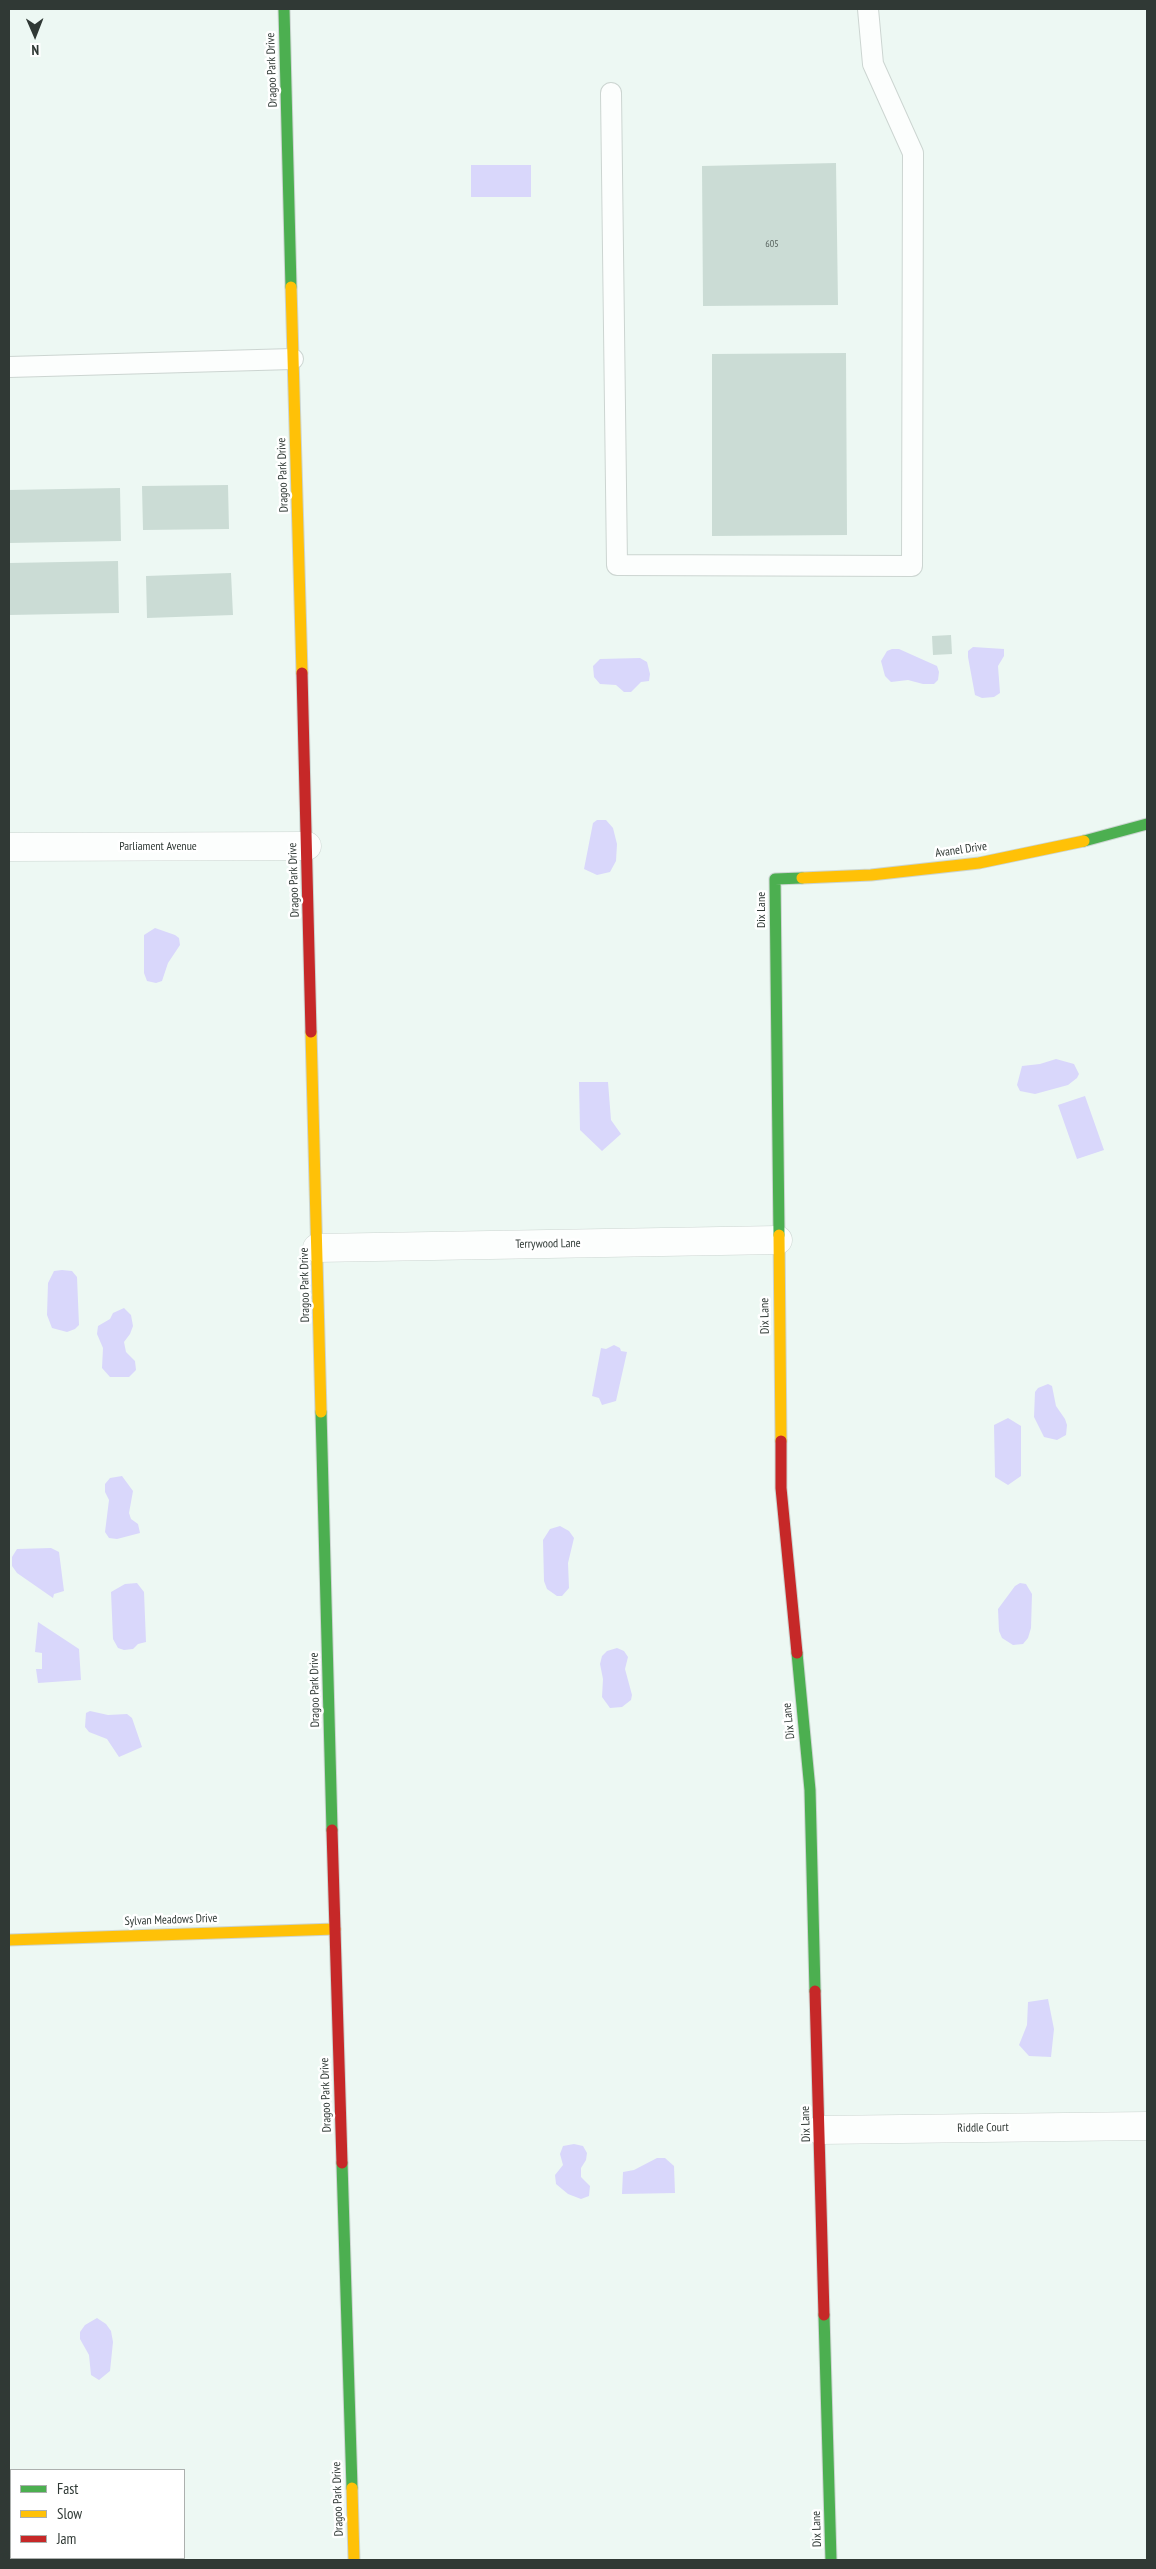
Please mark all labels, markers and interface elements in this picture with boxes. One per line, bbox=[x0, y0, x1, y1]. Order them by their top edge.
north arrow bbox=[10, 10, 60, 60]
street label: Dragoo Park Drive bbox=[264, 32, 280, 108]
text: N bbox=[31, 41, 39, 59]
house number: 605 bbox=[765, 238, 779, 250]
street label: Dragoo Park Drive bbox=[275, 437, 291, 513]
street label: Avanel Drive bbox=[934, 839, 988, 861]
street label: Parliament Avenue bbox=[119, 840, 197, 854]
street label: Dragoo Park Drive bbox=[286, 842, 302, 918]
street label: Dix Lane bbox=[755, 892, 769, 928]
street label: Terrywood Lane bbox=[515, 1236, 581, 1252]
street label: Dragoo Park Drive bbox=[297, 1248, 313, 1322]
street label: Dix Lane bbox=[757, 1298, 773, 1334]
street label: Dragoo Park Drive bbox=[307, 1653, 323, 1727]
street label: Dix Lane bbox=[780, 1702, 798, 1740]
street label: Sylvan Meadows Drive bbox=[124, 1911, 218, 1929]
street label: Dragoo Park Drive bbox=[318, 2057, 334, 2133]
street label: Dix Lane bbox=[798, 2106, 814, 2142]
street label: Riddle Court bbox=[957, 2120, 1009, 2136]
street label: Dragoo Park Drive bbox=[330, 2461, 346, 2537]
legend bbox=[10, 2469, 185, 2559]
text: Fast bbox=[57, 2479, 78, 2498]
text: Slow bbox=[57, 2504, 82, 2523]
street label: Dix Lane bbox=[809, 2511, 825, 2547]
text: Jam bbox=[57, 2529, 76, 2548]

